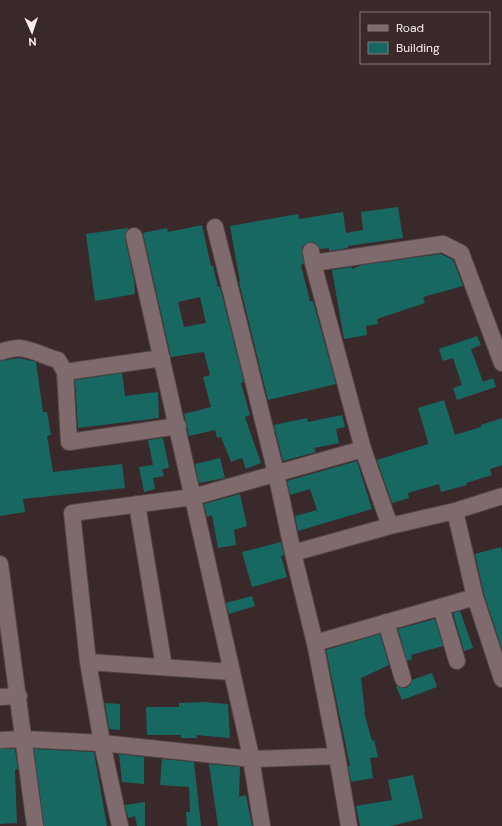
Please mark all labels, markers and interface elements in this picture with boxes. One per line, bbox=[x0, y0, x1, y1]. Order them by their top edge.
north arrow bbox=[12, 12, 52, 52]
legend bbox=[360, 12, 490, 64]
text: Road bbox=[396, 20, 424, 36]
text: N bbox=[28, 35, 37, 49]
text: Building bbox=[396, 40, 440, 56]

